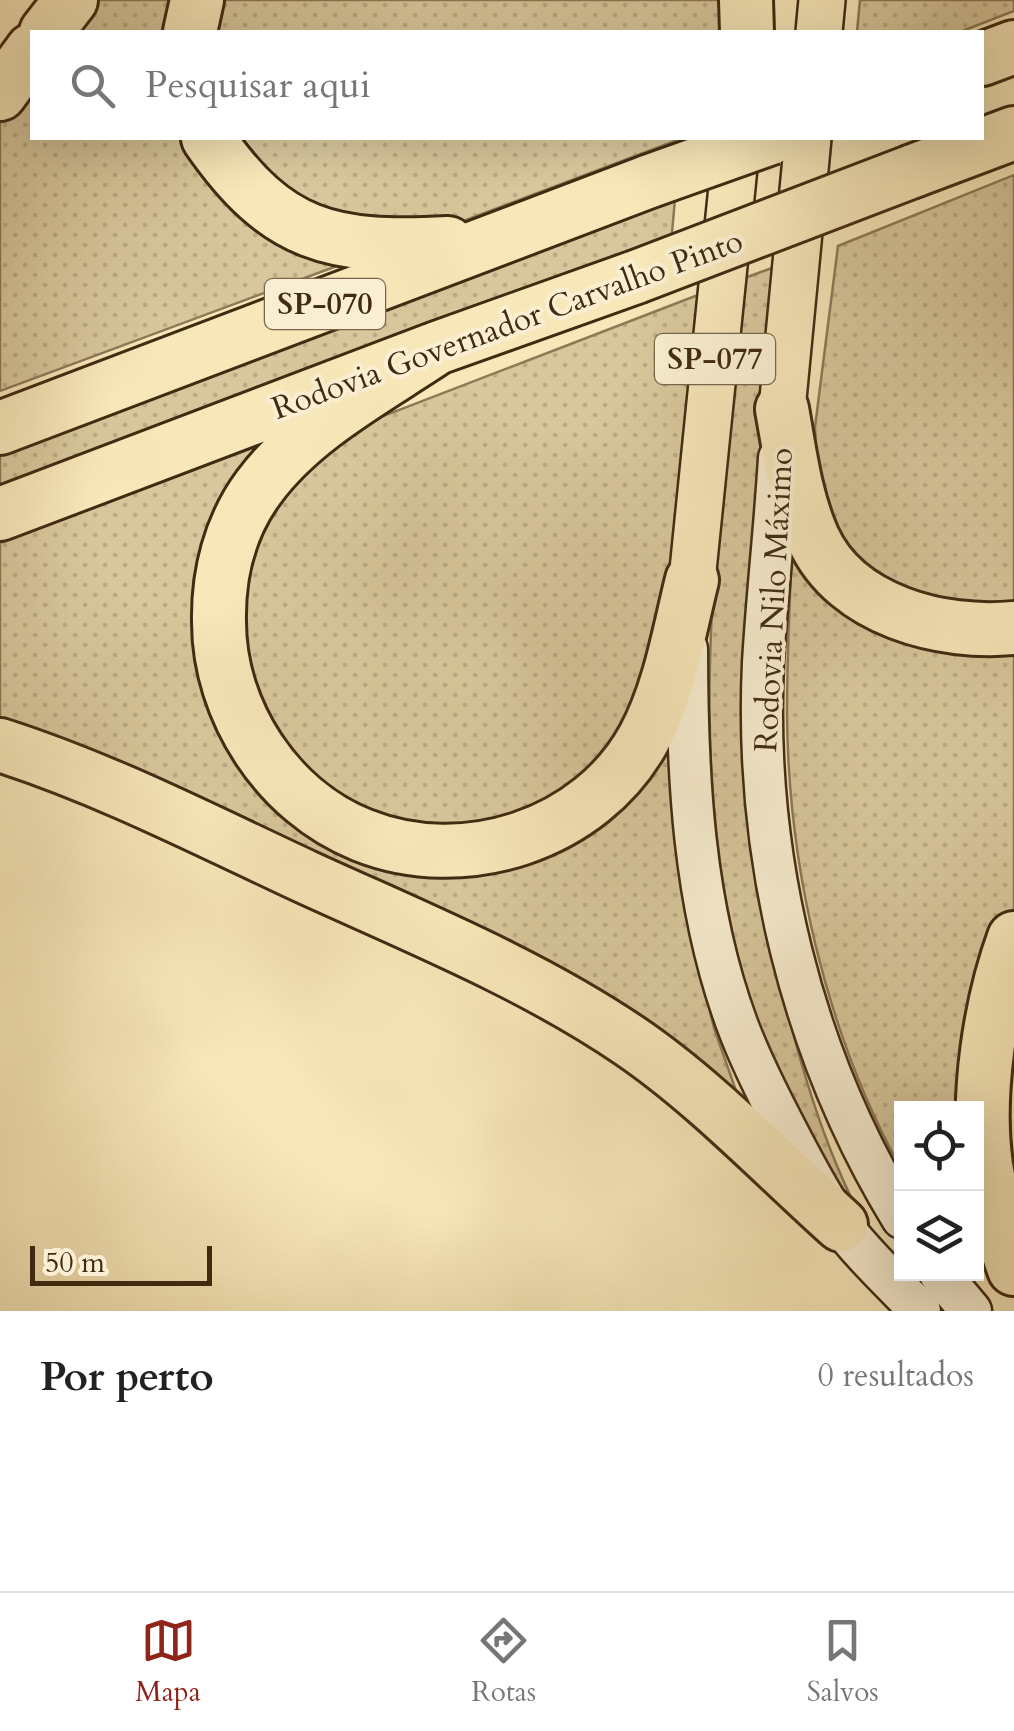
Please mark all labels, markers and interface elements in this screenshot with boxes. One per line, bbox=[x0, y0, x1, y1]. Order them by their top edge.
search box bbox=[30, 30, 984, 140]
icon: search bbox=[65, 58, 120, 113]
text: Pesquisar aqui bbox=[145, 59, 371, 111]
street label: Rodovia Governador Carvalho Pinto bbox=[266, 219, 749, 431]
road number: SP-070 bbox=[265, 279, 385, 329]
road number: SP-077 bbox=[655, 334, 775, 384]
street label: Rodovia Nilo Máximo bbox=[744, 447, 804, 753]
map controls bbox=[894, 1101, 984, 1281]
button: locate bbox=[894, 1101, 984, 1191]
button: layers bbox=[894, 1191, 984, 1281]
scale bar bbox=[30, 1241, 212, 1286]
text: 50 m bbox=[45, 1244, 105, 1282]
text: Por perto bbox=[40, 1348, 214, 1405]
text: 0 resultados bbox=[817, 1354, 974, 1398]
tab: Mapa bbox=[135, 1613, 201, 1711]
tab: Rotas bbox=[471, 1613, 536, 1711]
tab: Salvos bbox=[807, 1613, 879, 1711]

